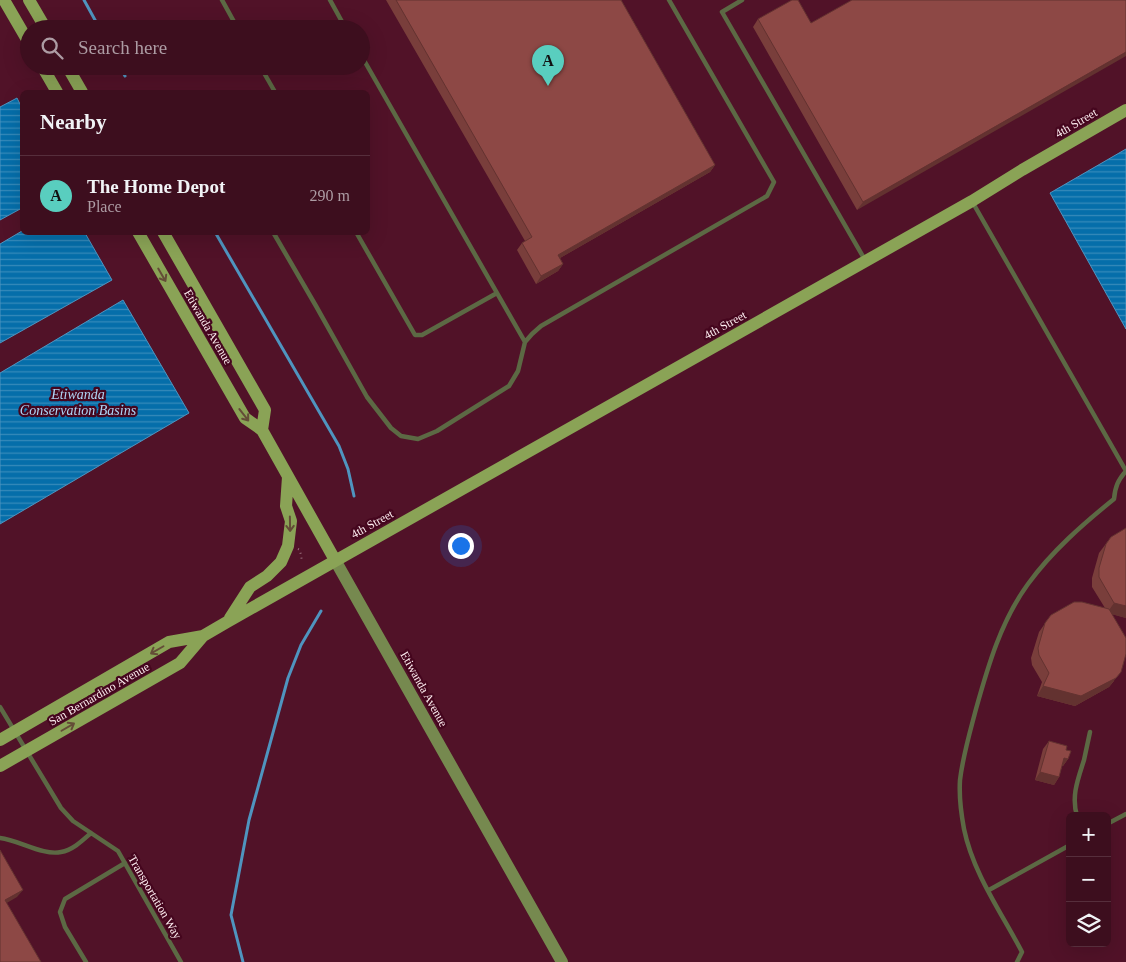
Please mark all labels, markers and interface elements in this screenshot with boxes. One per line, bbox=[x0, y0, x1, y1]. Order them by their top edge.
search box bbox=[20, 20, 370, 75]
icon: search bbox=[38, 34, 66, 62]
text: Search here bbox=[78, 37, 167, 58]
pin: A bbox=[532, 45, 564, 86]
street label: 4th Street bbox=[1052, 105, 1100, 141]
text: Nearby bbox=[40, 110, 107, 134]
text: The Home Depot bbox=[87, 176, 225, 197]
text: A bbox=[50, 187, 62, 204]
text: 290 m bbox=[310, 187, 350, 204]
text: Place bbox=[87, 198, 122, 215]
one-way arrow bbox=[158, 267, 168, 281]
street label: Etiwanda Avenue bbox=[181, 287, 235, 367]
street label: 4th Street bbox=[701, 307, 749, 342]
water label: Etiwanda Conservation Basins bbox=[20, 387, 137, 418]
one-way arrow bbox=[239, 408, 250, 421]
street label: 4th Street bbox=[348, 506, 396, 541]
one-way arrow bbox=[285, 516, 295, 532]
your location bbox=[448, 533, 474, 559]
one-way arrow bbox=[150, 645, 164, 655]
street label: Etiwanda Avenue bbox=[397, 649, 451, 729]
street label: San Bernardino Avenue bbox=[46, 660, 152, 728]
one-way arrow bbox=[61, 722, 75, 732]
map controls bbox=[1066, 812, 1111, 947]
button: + bbox=[1066, 812, 1111, 857]
street label: Transportation Way bbox=[125, 852, 185, 942]
button: − bbox=[1066, 857, 1111, 902]
button: layers bbox=[1066, 902, 1111, 947]

